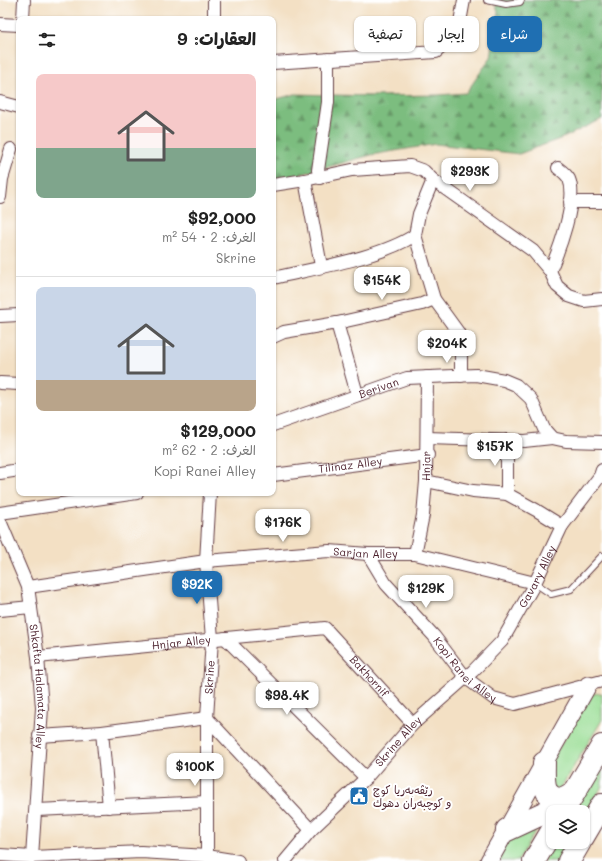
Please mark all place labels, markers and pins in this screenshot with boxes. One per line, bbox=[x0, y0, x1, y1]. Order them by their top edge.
pin: $293K bbox=[442, 158, 498, 192]
pin: $154K bbox=[354, 267, 410, 301]
pin: $204K bbox=[419, 330, 475, 364]
pin: $157K bbox=[467, 433, 523, 467]
pin: $176K bbox=[255, 509, 311, 543]
pin: $92K bbox=[173, 571, 221, 605]
pin: $129K bbox=[398, 575, 454, 609]
pin: $98.4K bbox=[254, 682, 320, 716]
pin: $100K bbox=[167, 753, 223, 787]
place label: رێڤه‌به‌ریا كوچ و كوچبه‌ران دهوك bbox=[373, 782, 451, 811]
public building icon: رێڤه‌به‌ریا كوچ و كوچبه‌ران دهوك bbox=[348, 785, 370, 807]

